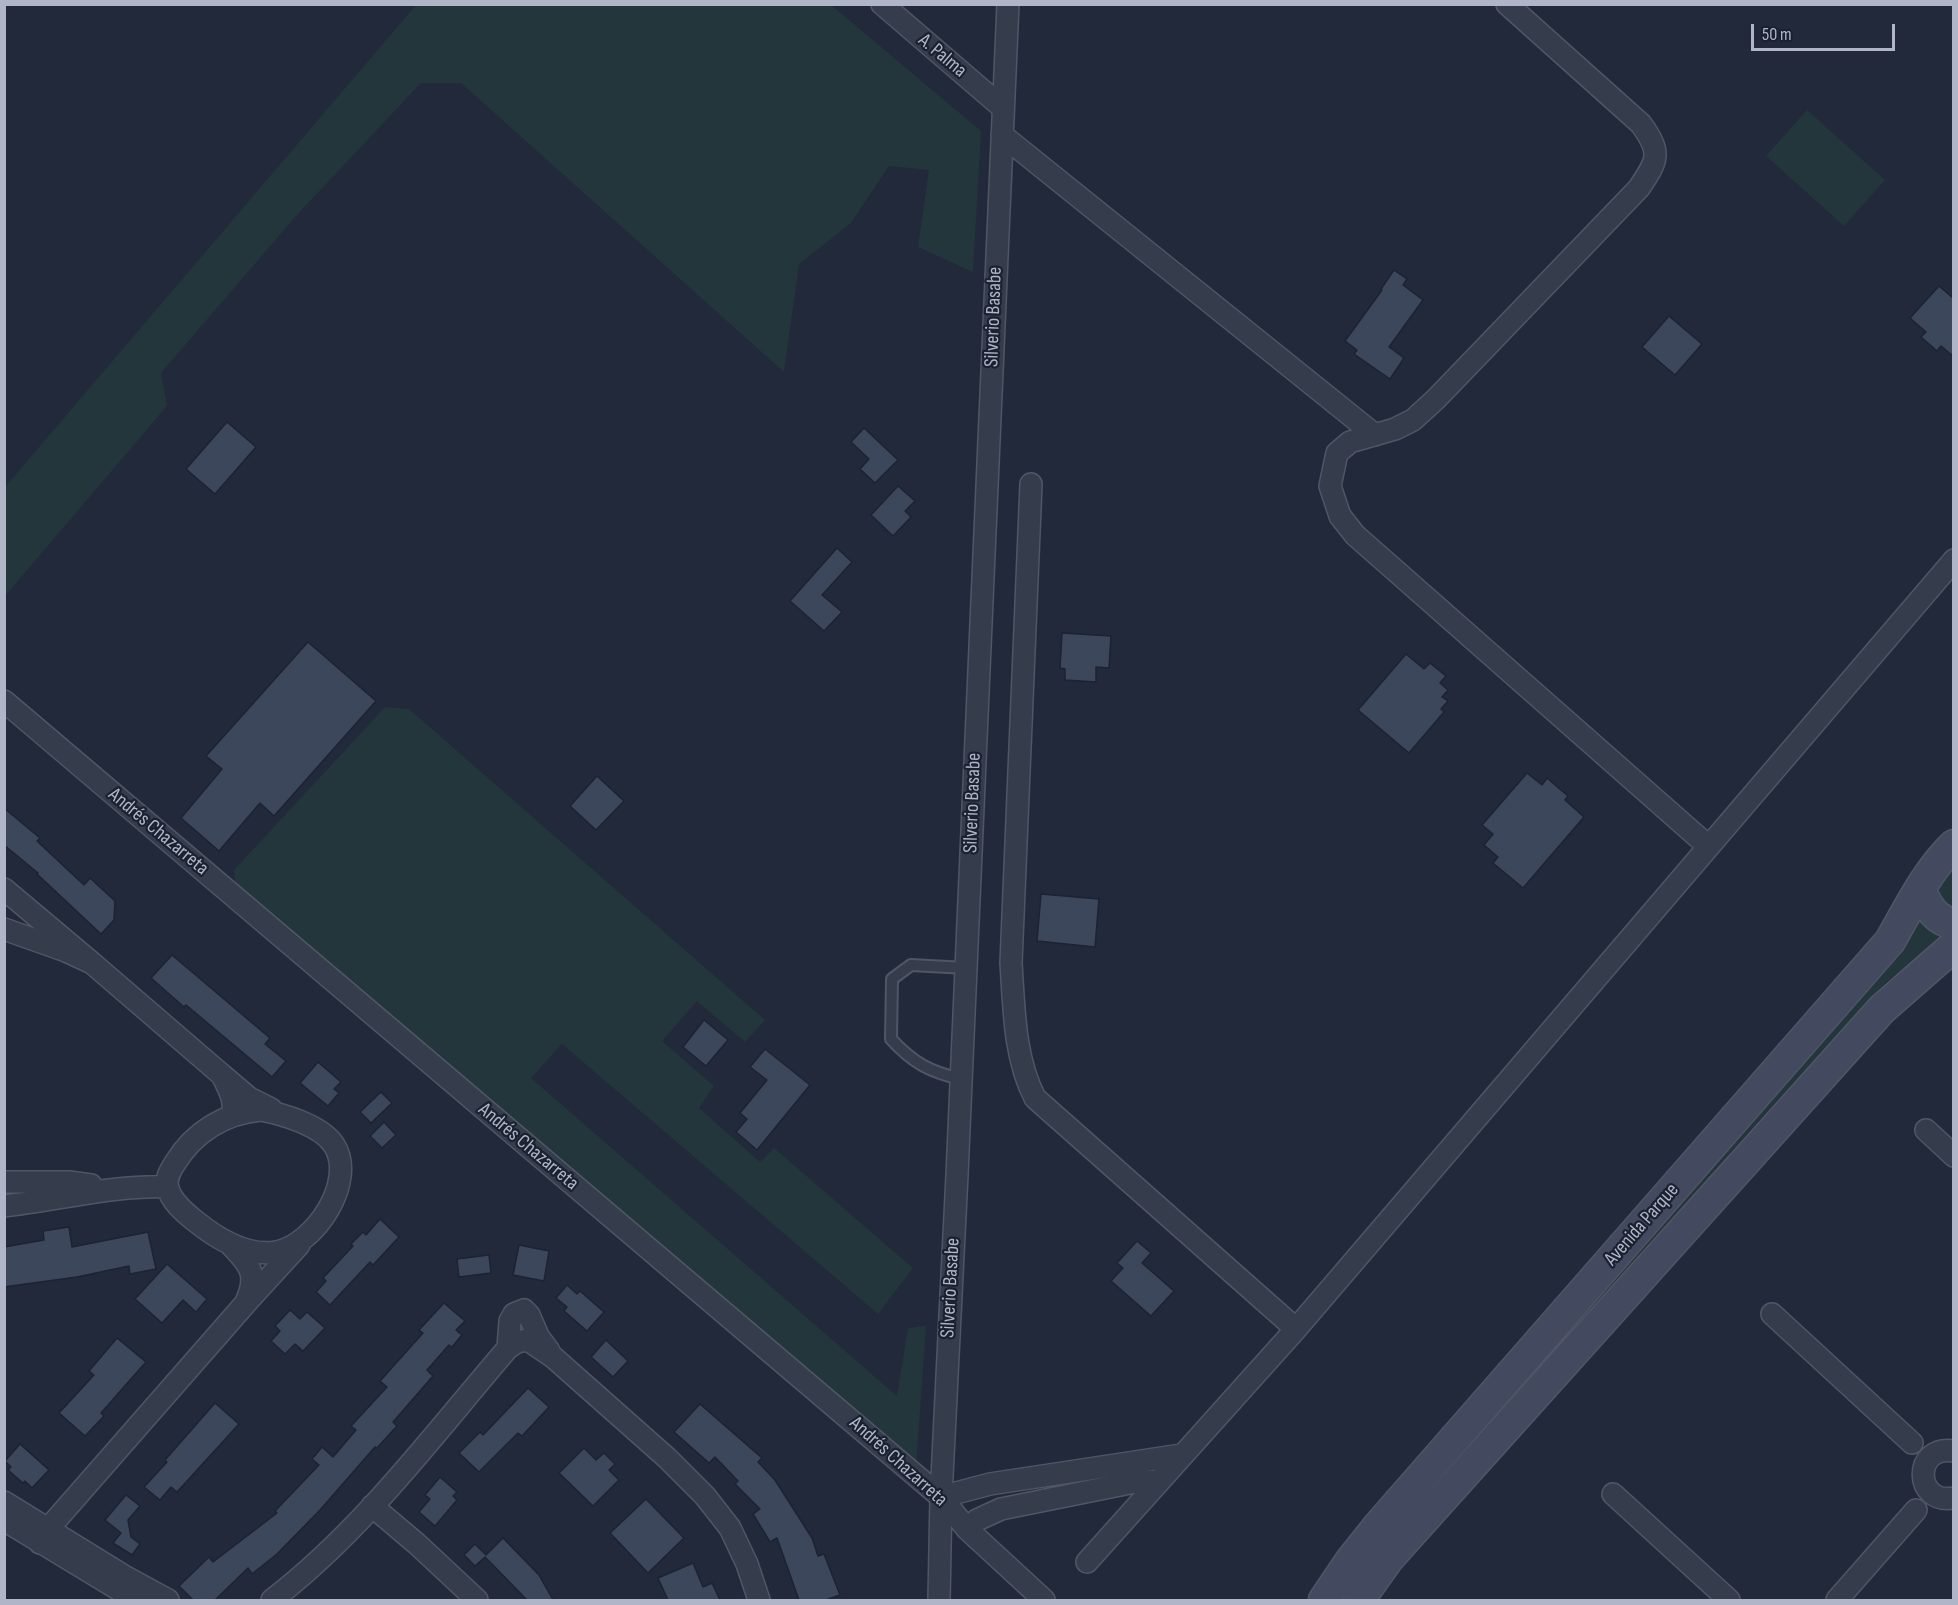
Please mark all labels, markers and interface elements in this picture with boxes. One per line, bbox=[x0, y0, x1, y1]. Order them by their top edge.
scale bar bbox=[1754, 12, 1898, 50]
text: 50 m bbox=[1762, 24, 1792, 45]
street label: A. Palma bbox=[913, 29, 971, 83]
street label: Silverio Basabe bbox=[980, 266, 1008, 368]
street label: Silverio Basabe bbox=[959, 752, 987, 854]
street label: Andrés Chazarreta bbox=[103, 783, 213, 881]
street label: Andrés Chazarreta bbox=[473, 1098, 583, 1196]
street label: Avenida Parque bbox=[1600, 1179, 1684, 1271]
street label: Silverio Basabe bbox=[936, 1237, 966, 1339]
street label: Andrés Chazarreta bbox=[844, 1412, 952, 1512]

